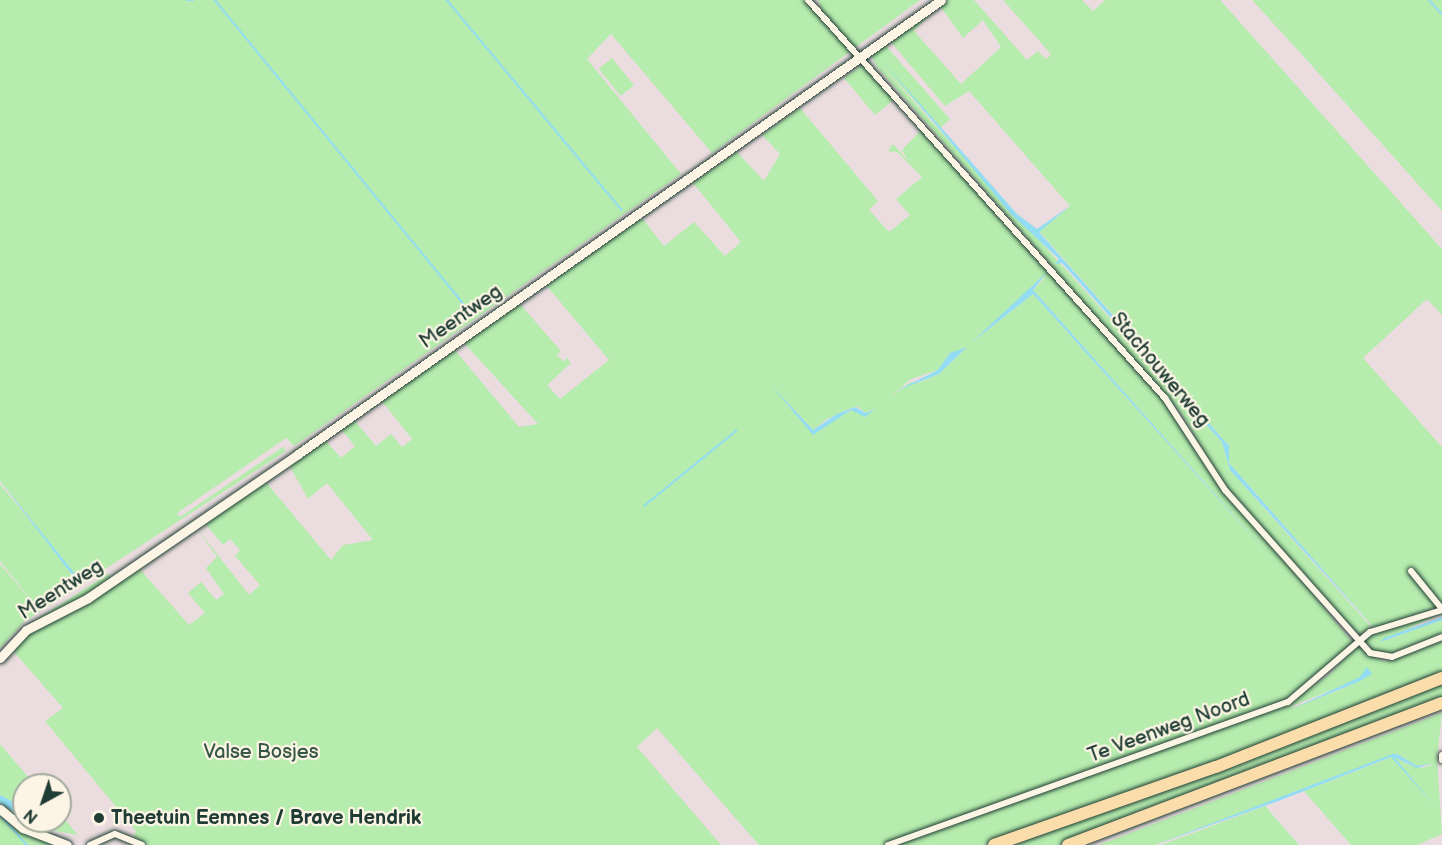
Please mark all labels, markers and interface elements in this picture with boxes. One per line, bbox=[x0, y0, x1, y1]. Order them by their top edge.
street label: Meentweg bbox=[415, 280, 507, 354]
street label: Stachouwerweg bbox=[1105, 308, 1215, 432]
street label: Meentweg bbox=[14, 555, 108, 625]
street label: Te Veenweg Noord bbox=[1085, 687, 1253, 769]
park label: Valse Bosjes bbox=[203, 740, 319, 764]
north arrow bbox=[12, 773, 72, 833]
text: N bbox=[21, 804, 42, 827]
place label: Theetuin Eemnes / Brave Hendrik bbox=[111, 806, 421, 830]
marker: Theetuin Eemnes / Brave Hendrik bbox=[92, 811, 106, 825]

